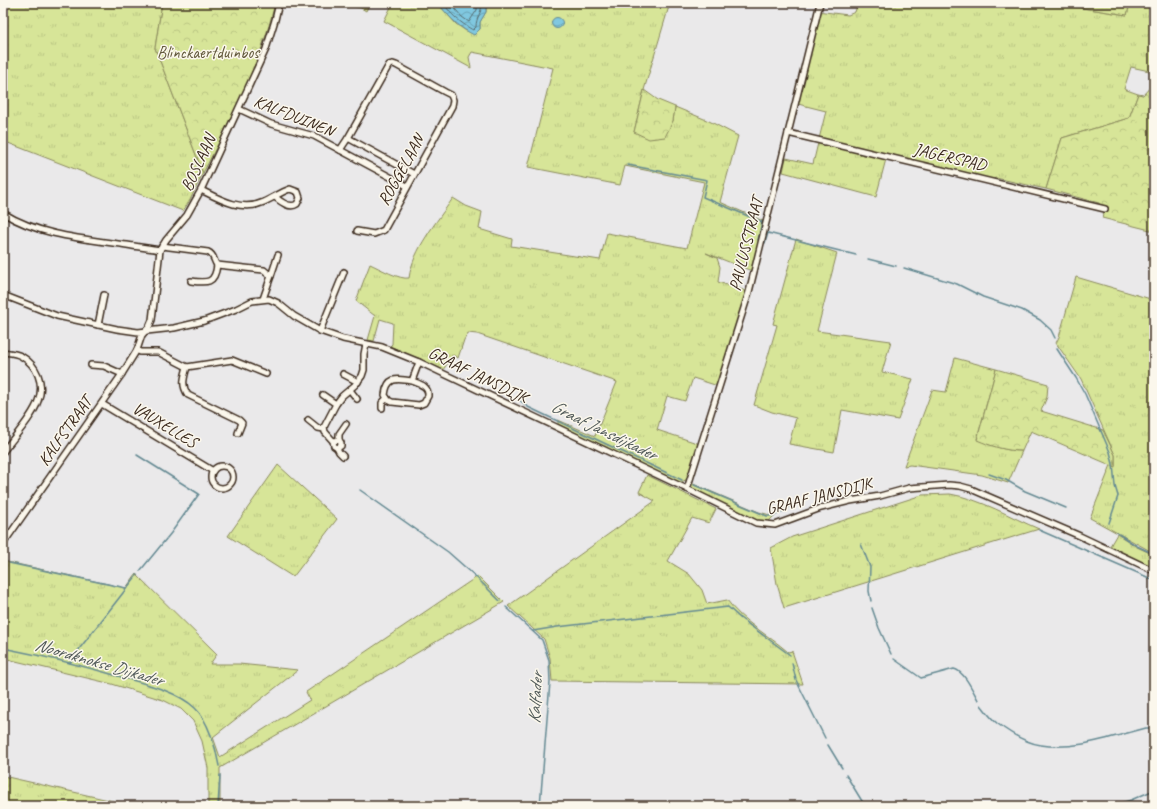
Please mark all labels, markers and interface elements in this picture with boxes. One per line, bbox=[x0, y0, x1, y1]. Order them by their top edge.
park label: Blinckaertduinbos bbox=[157, 42, 261, 63]
street label: KALFDUINEN bbox=[251, 90, 339, 142]
street label: BOSLAAN bbox=[176, 129, 221, 194]
street label: ROGGELAAN bbox=[373, 129, 430, 209]
street label: JAGERSPAD bbox=[911, 138, 990, 176]
street label: PAULUSSTRAAT bbox=[724, 192, 769, 293]
street label: GRAAF JANSDIJK bbox=[425, 342, 533, 409]
street label: KALFSTRAAT bbox=[33, 390, 98, 470]
water label: Graaf Jansdijkader bbox=[548, 395, 663, 466]
street label: VAUXELLES bbox=[129, 397, 204, 454]
street label: GRAAF JANSDIJK bbox=[764, 472, 876, 519]
water label: Noordknokse Dijkader bbox=[33, 633, 169, 692]
water label: Kalfader bbox=[523, 668, 548, 724]

